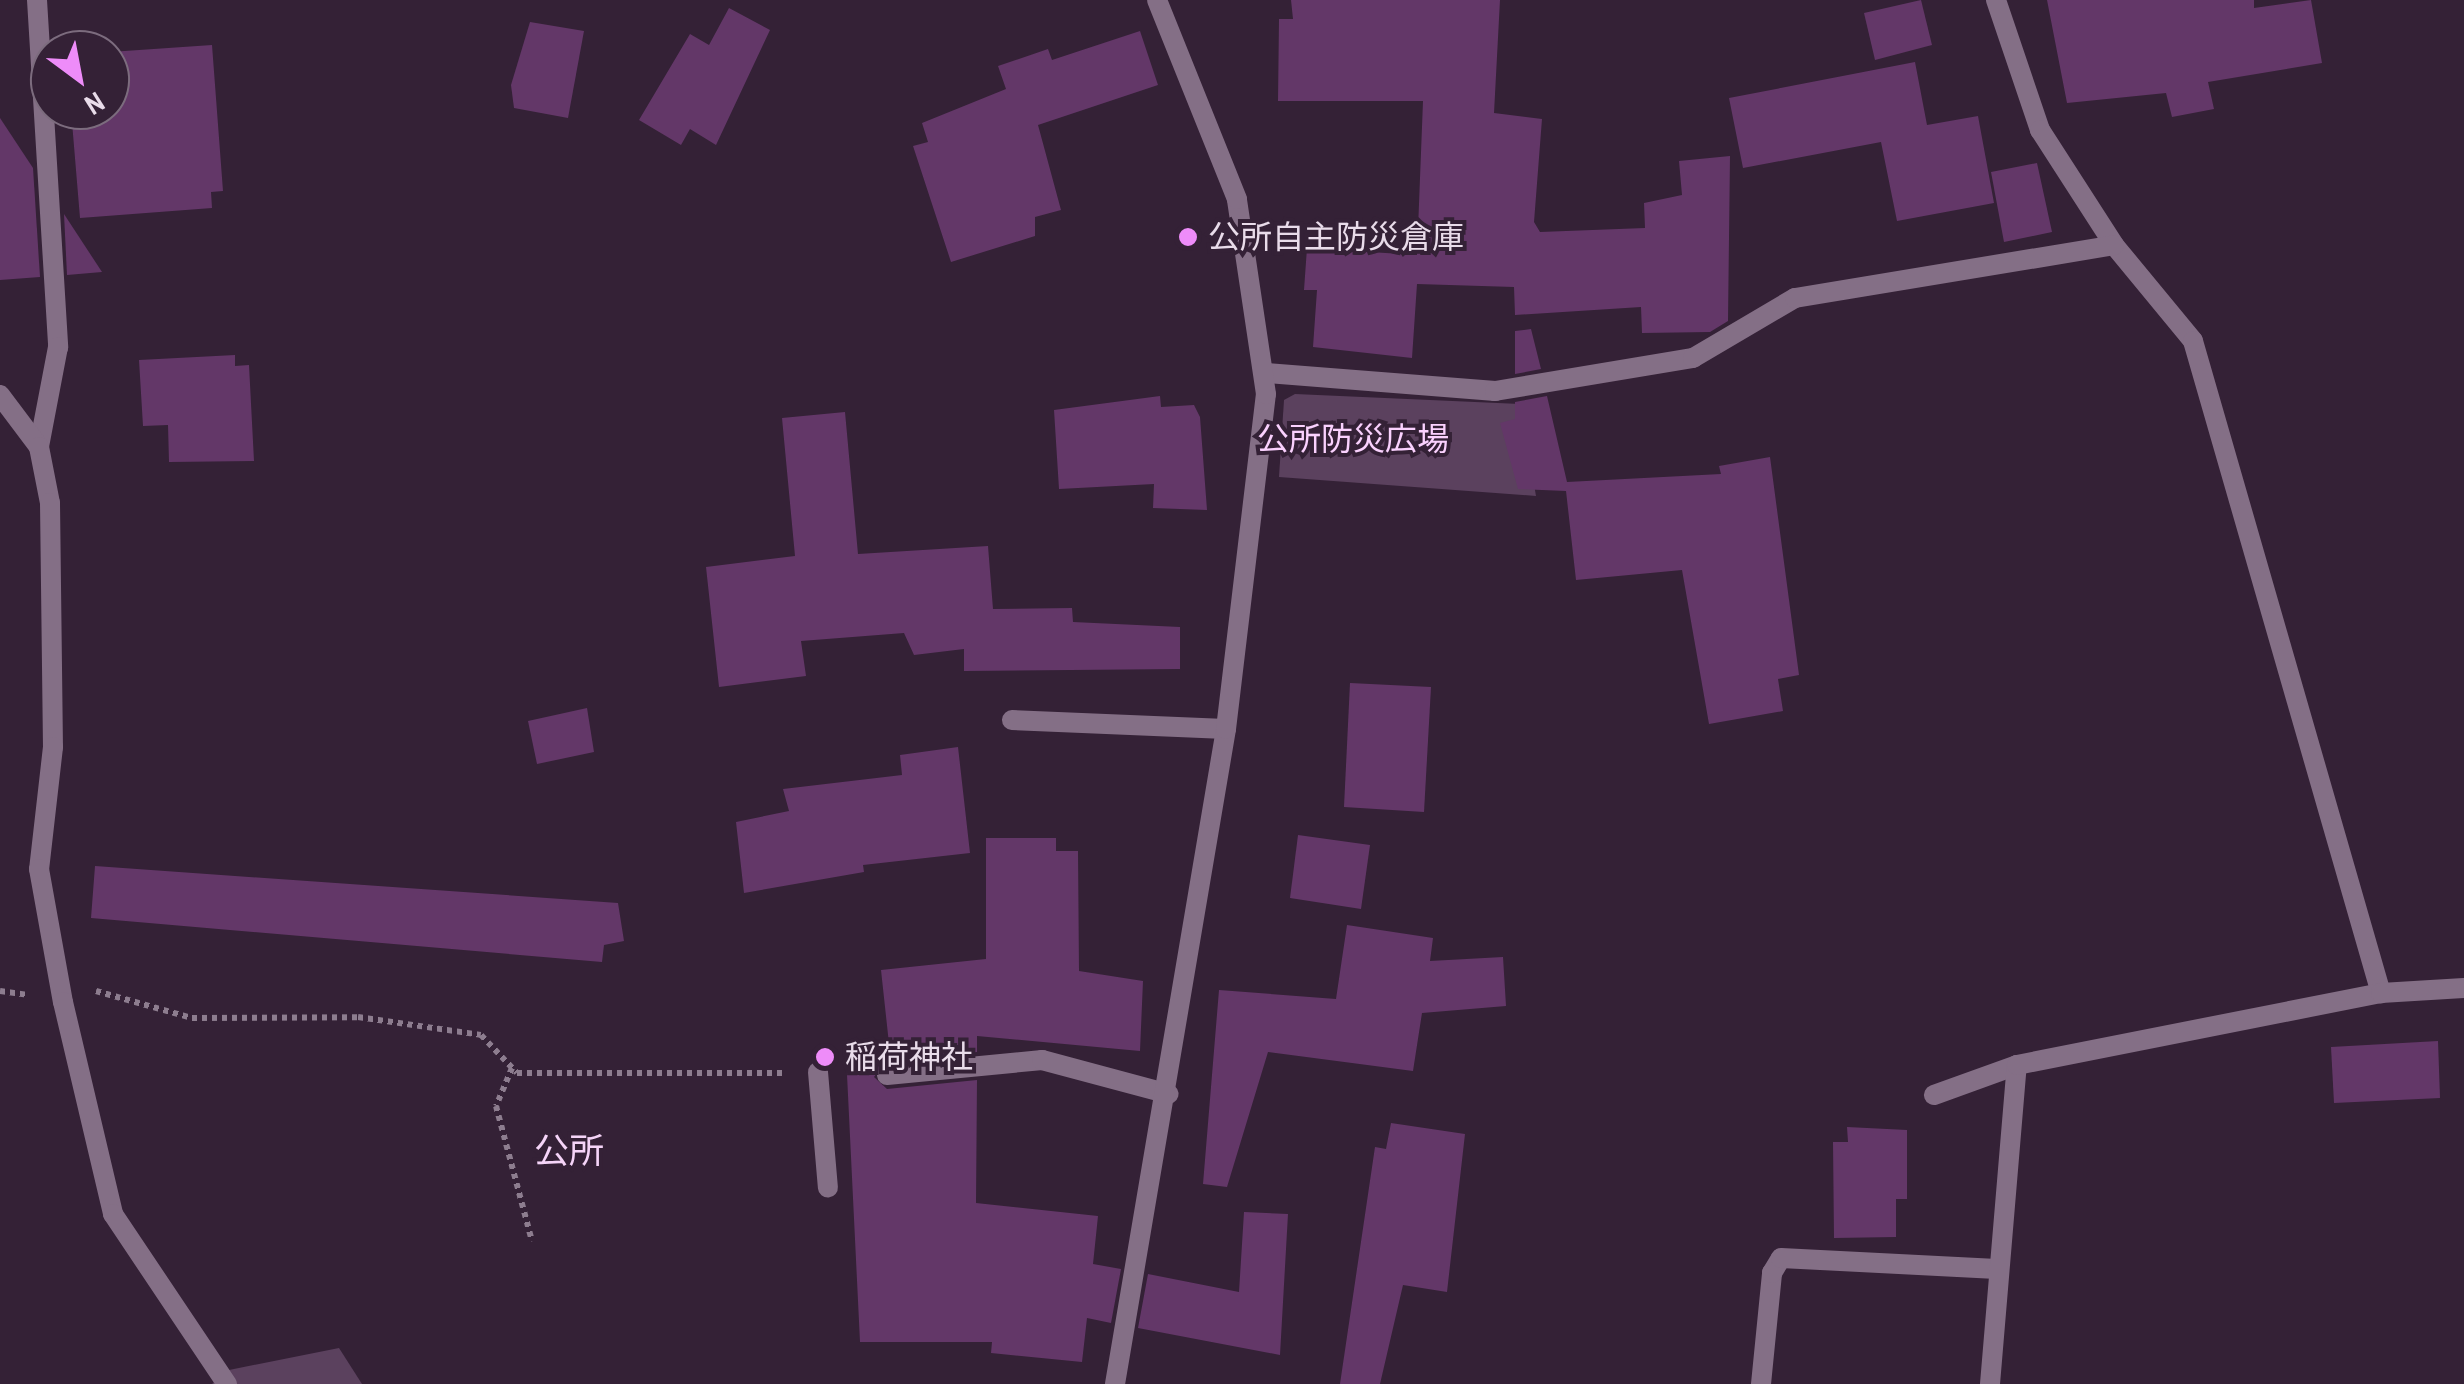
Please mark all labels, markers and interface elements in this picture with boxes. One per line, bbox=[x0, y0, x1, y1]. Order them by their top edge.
north arrow bbox=[30, 30, 130, 130]
text: N bbox=[78, 83, 112, 124]
place label: 公所自主防災倉庫 bbox=[1208, 218, 1464, 256]
marker: 公所自主防災倉庫 bbox=[1177, 226, 1199, 248]
park label: 公所防災広場 bbox=[1257, 420, 1449, 458]
place label: 稲荷神社 bbox=[845, 1038, 973, 1076]
marker: 稲荷神社 bbox=[814, 1046, 836, 1068]
district label: 公所 bbox=[534, 1130, 604, 1172]

